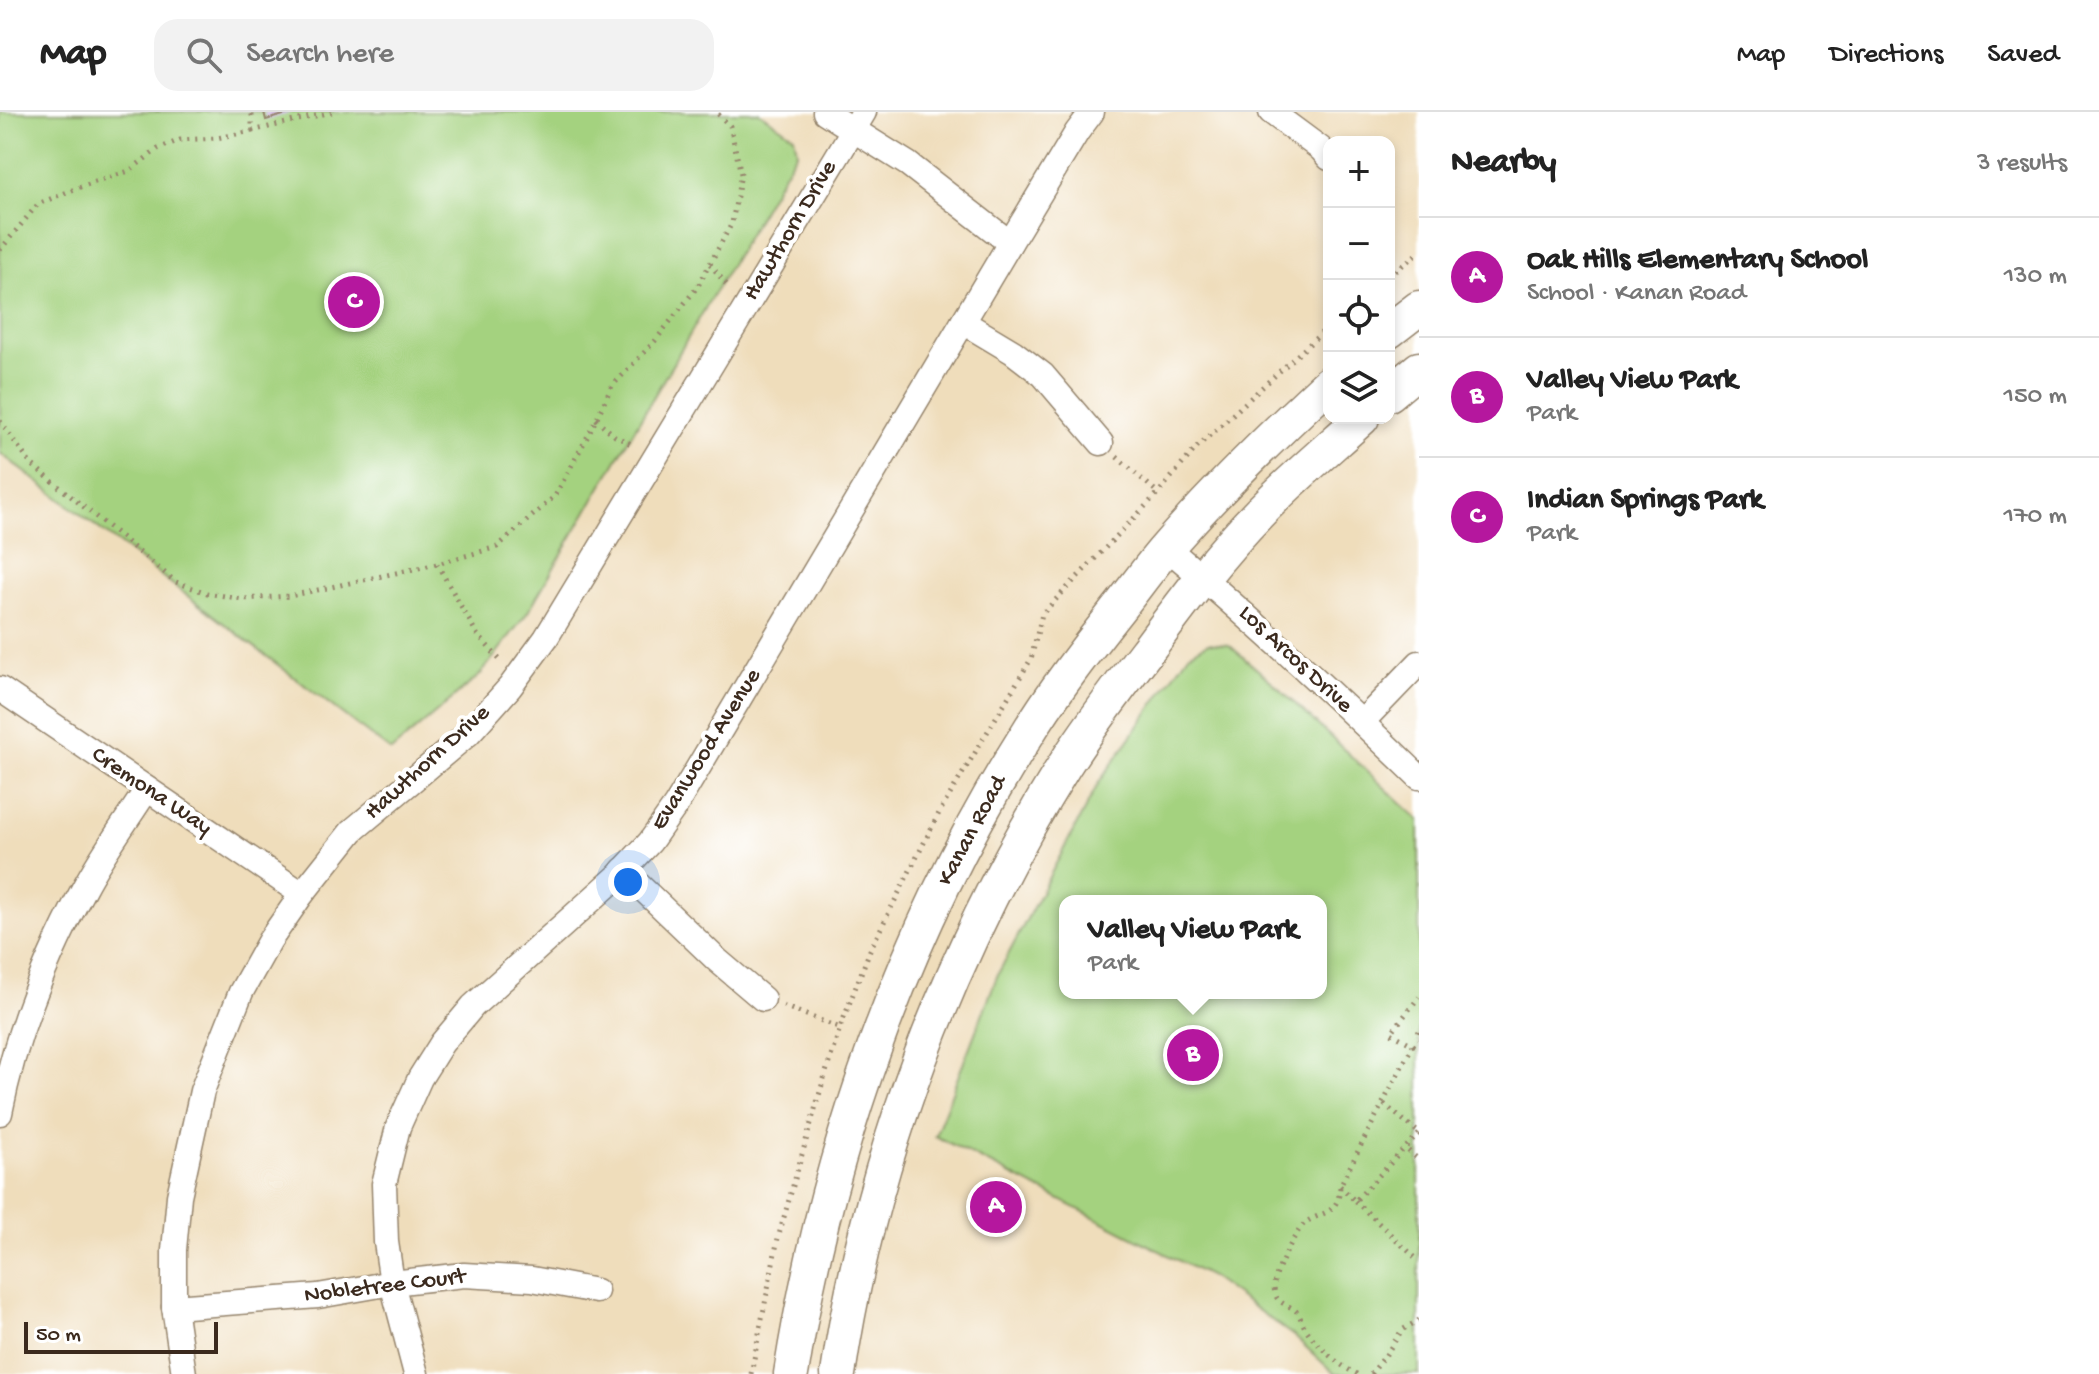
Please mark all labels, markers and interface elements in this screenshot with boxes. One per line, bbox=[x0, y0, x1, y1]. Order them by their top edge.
search box bbox=[154, 19, 714, 91]
text: Map bbox=[40, 33, 106, 77]
icon: search bbox=[182, 33, 226, 77]
text: Search here bbox=[246, 38, 394, 73]
text: Map bbox=[1737, 39, 1785, 72]
text: Directions bbox=[1829, 39, 1943, 72]
text: Saved bbox=[1987, 39, 2059, 72]
map controls bbox=[1323, 136, 1395, 424]
button: + bbox=[1323, 136, 1395, 208]
text: Nearby bbox=[1451, 144, 1556, 184]
text: 3 results bbox=[1977, 149, 2067, 180]
street label: Hawthorn Drive bbox=[738, 155, 845, 306]
button: − bbox=[1323, 208, 1395, 280]
text: Oak Hills Elementary School bbox=[1527, 244, 1868, 279]
text: A bbox=[1469, 262, 1485, 293]
text: 130 m bbox=[2004, 262, 2067, 293]
pin: C bbox=[328, 272, 380, 332]
text: School · Kanan Road bbox=[1527, 279, 1746, 310]
button: locate bbox=[1323, 280, 1395, 352]
button: layers bbox=[1323, 352, 1395, 424]
text: Valley View Park bbox=[1527, 364, 1737, 399]
text: B bbox=[1470, 382, 1484, 413]
text: 150 m bbox=[2003, 382, 2067, 413]
text: Park bbox=[1527, 399, 1577, 430]
text: Indian Springs Park bbox=[1527, 484, 1763, 519]
text: C bbox=[1470, 502, 1484, 533]
text: 170 m bbox=[2004, 502, 2067, 533]
text: Park bbox=[1527, 519, 1577, 550]
street label: Los Arcos Drive bbox=[1232, 600, 1359, 721]
street label: Evanwood Avenue bbox=[645, 663, 769, 836]
street label: Hawthorn Drive bbox=[359, 699, 497, 827]
street label: Cremona Way bbox=[85, 741, 217, 843]
street label: Kanan Road bbox=[932, 769, 1015, 891]
your location bbox=[608, 862, 648, 902]
popup bbox=[1059, 895, 1327, 999]
text: Valley View Park bbox=[1088, 914, 1298, 949]
text: Park bbox=[1088, 949, 1138, 980]
pin: B bbox=[1167, 1025, 1219, 1085]
pin: A bbox=[970, 1177, 1022, 1237]
street label: Nobletree Court bbox=[303, 1262, 469, 1311]
scale bar bbox=[24, 1318, 218, 1354]
text: 50 m bbox=[36, 1323, 81, 1349]

